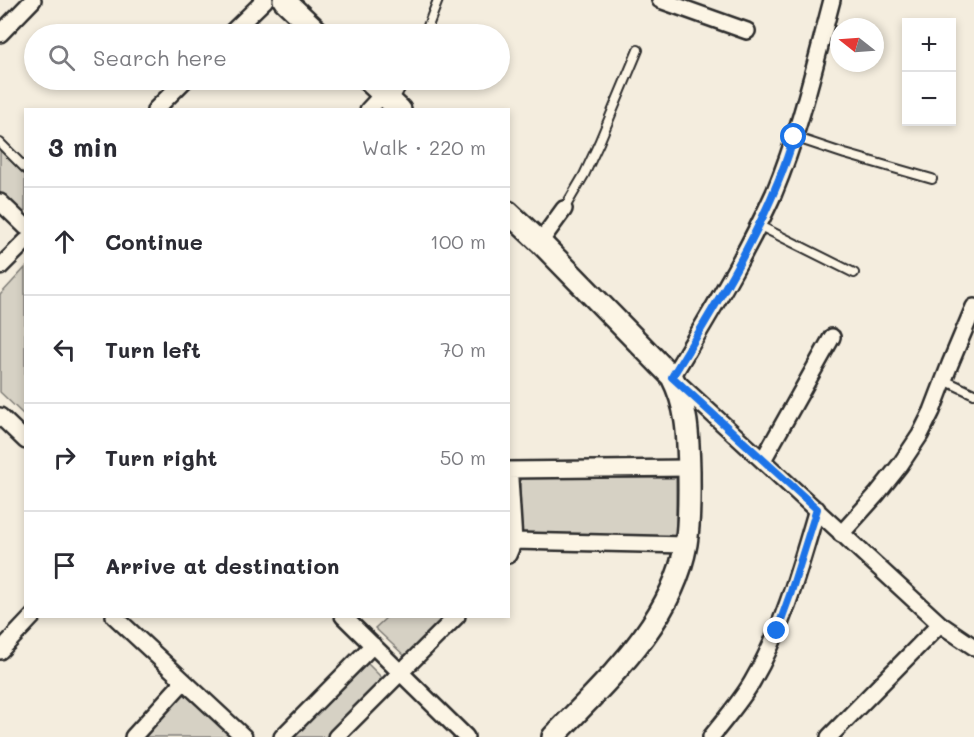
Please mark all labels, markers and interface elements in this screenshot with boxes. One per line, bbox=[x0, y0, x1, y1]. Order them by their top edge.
north arrow bbox=[830, 18, 884, 72]
map controls bbox=[902, 18, 956, 126]
button: + bbox=[902, 18, 956, 72]
search box bbox=[24, 24, 510, 90]
icon: search bbox=[45, 41, 78, 74]
text: Search here bbox=[93, 43, 227, 72]
button: − bbox=[902, 72, 956, 126]
route start bbox=[780, 123, 806, 149]
text: 3 min bbox=[48, 130, 117, 164]
text: Walk · 220 m bbox=[362, 134, 486, 160]
icon: ahead bbox=[48, 225, 81, 258]
text: Continue bbox=[105, 227, 203, 256]
text: 100 m bbox=[430, 228, 486, 254]
icon: left bbox=[48, 333, 81, 366]
text: Turn left bbox=[105, 335, 201, 364]
text: 70 m bbox=[440, 336, 486, 362]
icon: right bbox=[48, 441, 81, 474]
text: Turn right bbox=[105, 443, 217, 472]
text: 50 m bbox=[440, 444, 486, 470]
icon: arrive bbox=[48, 549, 81, 582]
text: Arrive at destination bbox=[105, 551, 340, 580]
route end bbox=[763, 617, 789, 643]

